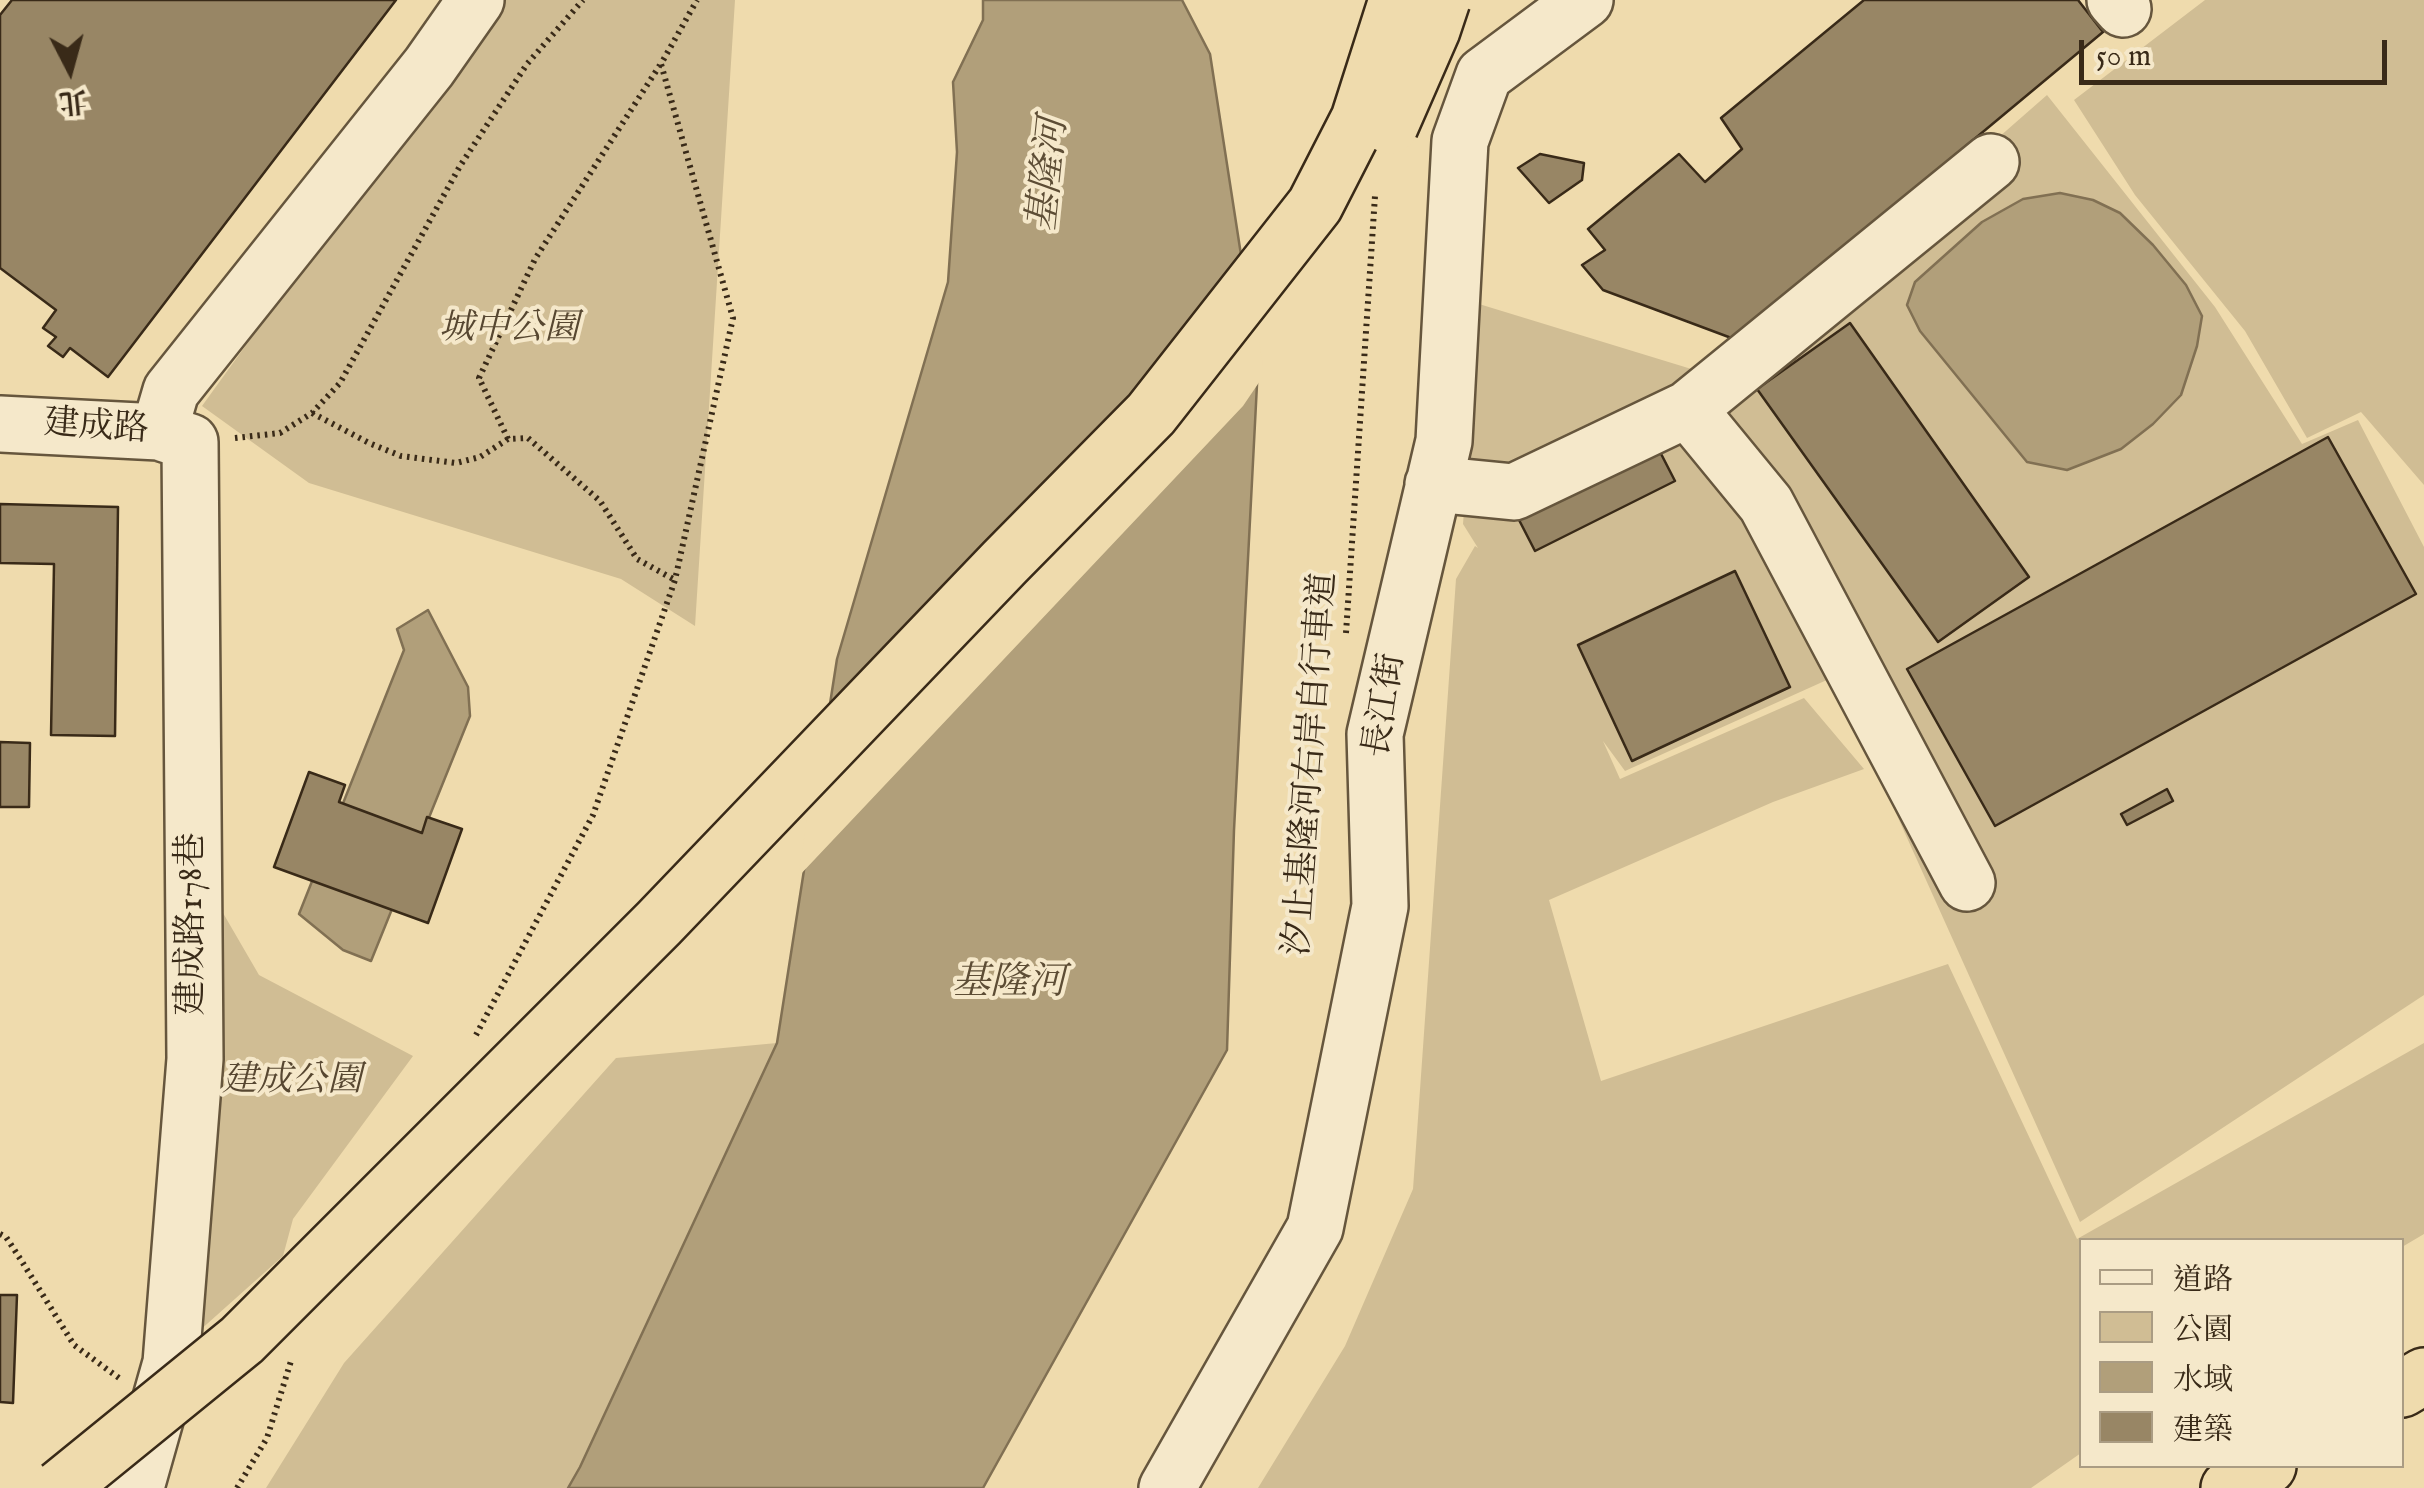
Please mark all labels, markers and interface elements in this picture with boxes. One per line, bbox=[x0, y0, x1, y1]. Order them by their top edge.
north arrow bbox=[20, 20, 120, 120]
scale bar bbox=[2084, 20, 2392, 82]
text: 50 m bbox=[2096, 38, 2151, 76]
text: 北 bbox=[57, 81, 89, 119]
water label: 基隆河 bbox=[1022, 116, 1080, 234]
park label: 城中公園 bbox=[439, 310, 579, 352]
street label: 建成路 bbox=[42, 404, 150, 454]
street label: 汐止基隆河右岸自行車道 bbox=[1279, 571, 1347, 957]
street label: 長江街 bbox=[1358, 651, 1416, 761]
street label: 建成路178巷 bbox=[173, 832, 215, 1016]
water label: 基隆河 bbox=[952, 962, 1066, 1008]
park label: 建成公園 bbox=[222, 1062, 362, 1104]
legend bbox=[2079, 1238, 2404, 1468]
text: 道路 bbox=[2173, 1262, 2233, 1300]
text: 公園 bbox=[2173, 1312, 2233, 1350]
text: 水域 bbox=[2173, 1362, 2233, 1400]
text: 建築 bbox=[2173, 1412, 2233, 1450]

